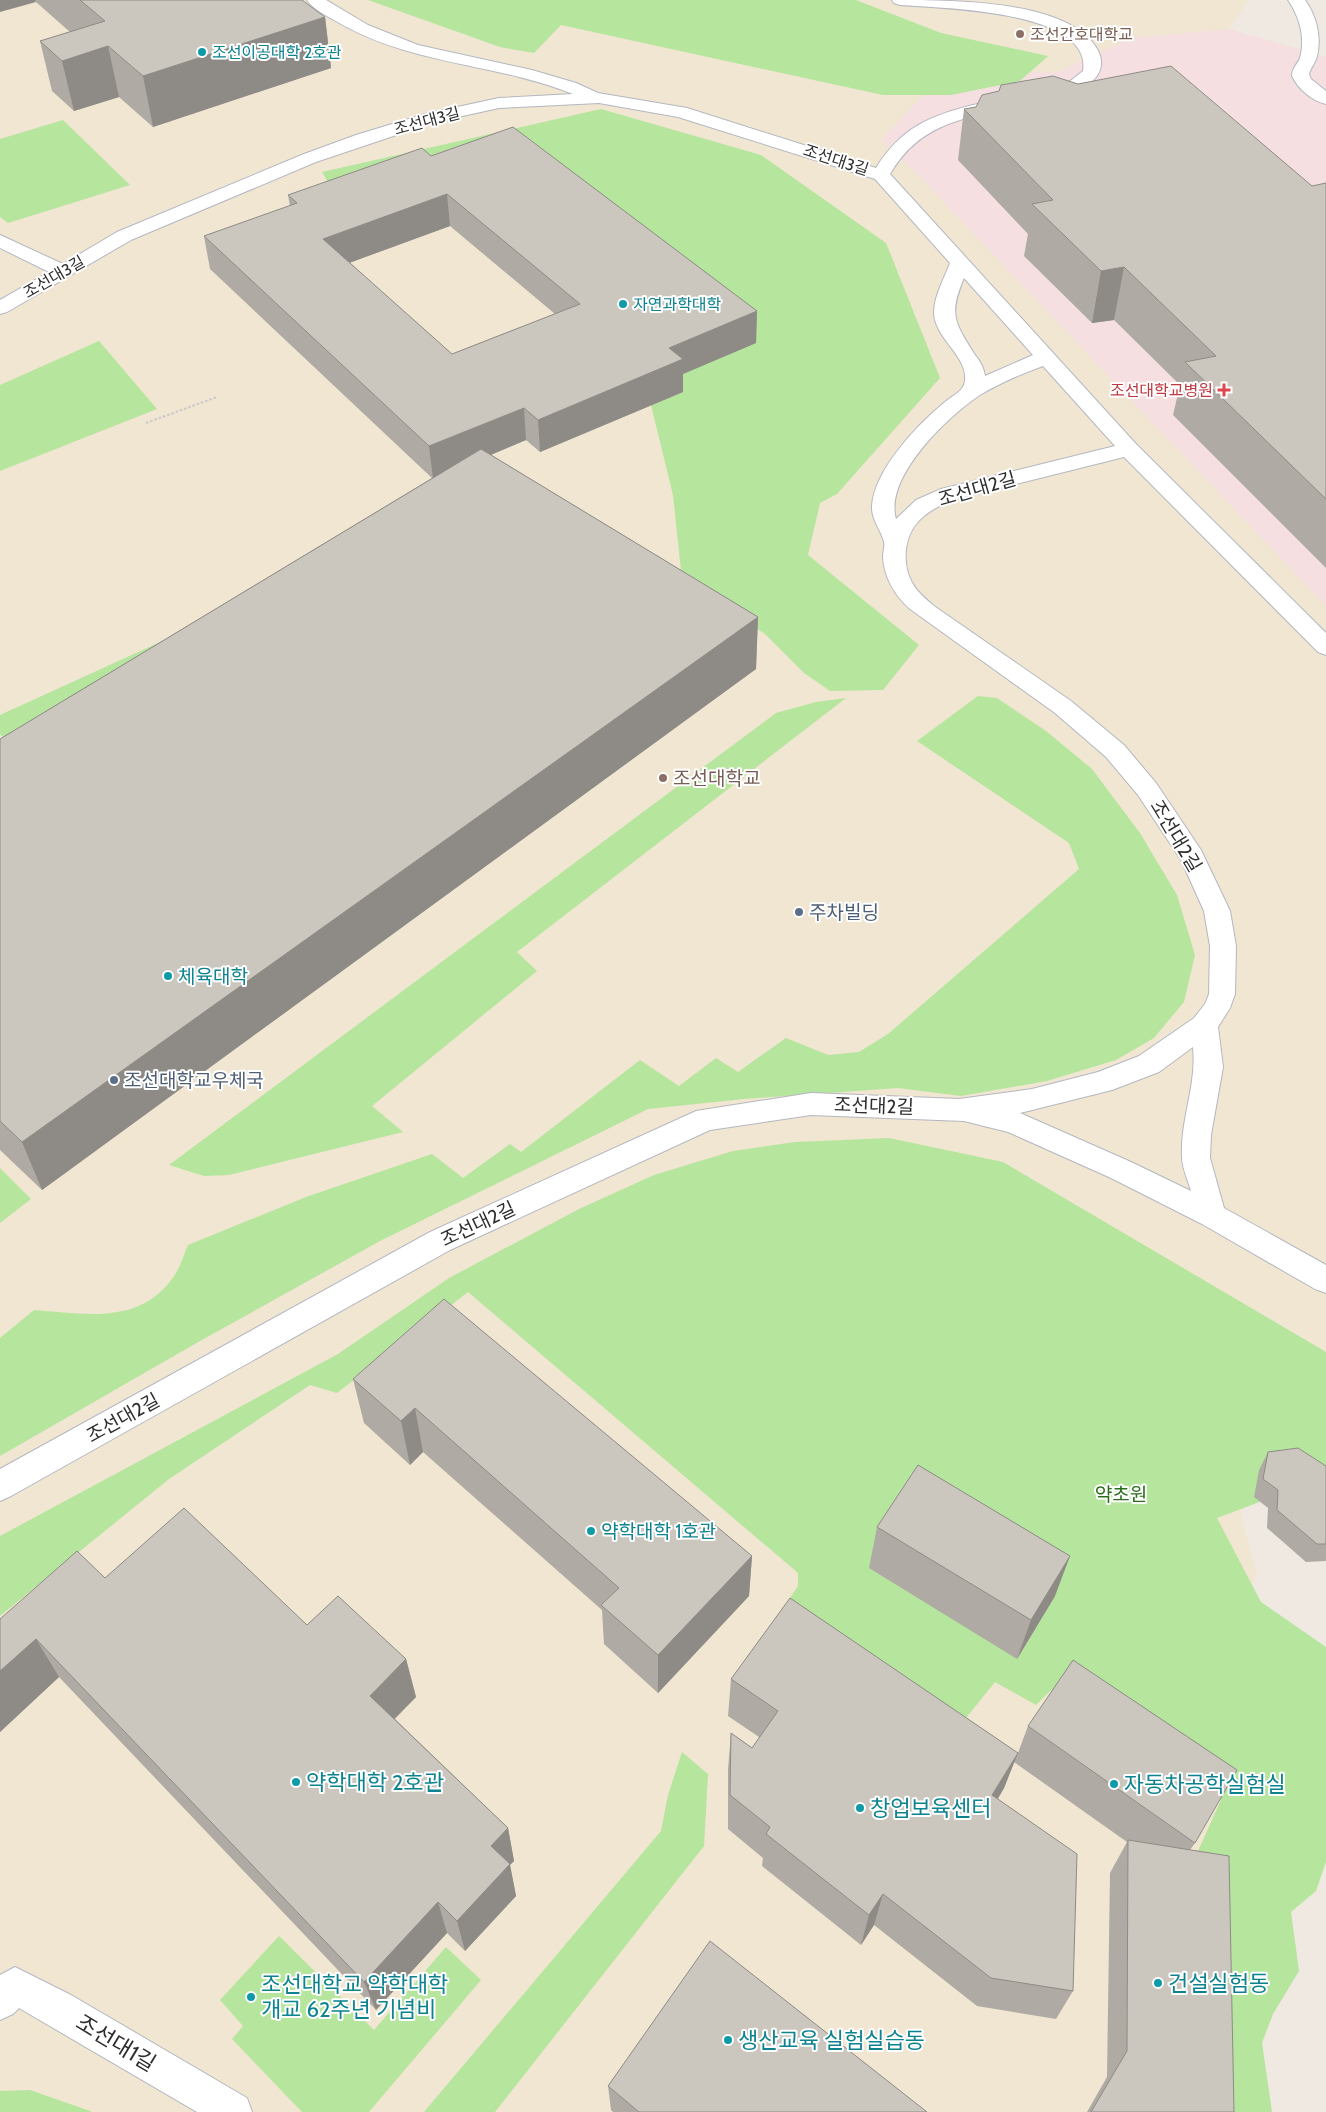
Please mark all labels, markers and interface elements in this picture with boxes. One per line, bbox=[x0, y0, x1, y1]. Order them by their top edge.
place label: 조선간호대학교 bbox=[1030, 25, 1133, 44]
marker: 조선간호대학교 bbox=[1014, 28, 1026, 40]
place label: 조선이공대학 2호관 bbox=[212, 43, 342, 62]
marker: 조선이공대학 2호관 bbox=[196, 46, 208, 58]
street label: 조선대3길 bbox=[392, 103, 462, 139]
street label: 조선대3길 bbox=[801, 141, 871, 179]
street label: 조선대3길 bbox=[20, 252, 88, 302]
place label: 자연과학대학 bbox=[633, 295, 722, 314]
marker: 자연과학대학 bbox=[617, 298, 629, 310]
place label: 조선대학교병원 bbox=[1110, 381, 1213, 400]
marker: 조선대학교병원 bbox=[1217, 383, 1231, 397]
street label: 조선대2길 bbox=[935, 467, 1019, 511]
place label: 조선대학교 bbox=[673, 767, 760, 790]
marker: 조선대학교 bbox=[657, 772, 669, 784]
street label: 조선대2길 bbox=[1146, 796, 1206, 876]
place label: 주차빌딩 bbox=[809, 901, 879, 924]
marker: 주차빌딩 bbox=[793, 906, 805, 918]
place label: 체육대학 bbox=[178, 965, 248, 988]
marker: 체육대학 bbox=[162, 970, 174, 982]
place label: 조선대학교우체국 bbox=[124, 1069, 264, 1092]
marker: 조선대학교우체국 bbox=[108, 1074, 120, 1086]
street label: 조선대2길 bbox=[834, 1093, 914, 1119]
street label: 조선대2길 bbox=[437, 1197, 519, 1251]
street label: 조선대2길 bbox=[82, 1389, 164, 1447]
park label: 약초원 bbox=[1095, 1483, 1147, 1506]
place label: 약학대학 1호관 bbox=[601, 1520, 716, 1543]
marker: 약학대학 1호관 bbox=[585, 1525, 597, 1537]
place label: 약학대학 2호관 bbox=[306, 1769, 444, 1796]
place label: 자동차공학실험실 bbox=[1124, 1771, 1286, 1798]
marker: 약학대학 2호관 bbox=[290, 1776, 302, 1788]
marker: 자동차공학실험실 bbox=[1108, 1778, 1120, 1790]
place label: 창업보육센터 bbox=[870, 1795, 991, 1822]
marker: 창업보육센터 bbox=[854, 1802, 866, 1814]
place label: 건설실험동 bbox=[1168, 1970, 1269, 1997]
place label: 조선대학교 약학대학 개교 62주년 기념비 bbox=[261, 1971, 448, 2023]
marker: 건설실험동 bbox=[1152, 1977, 1164, 1989]
marker: 조선대학교 약학대학 개교 62주년 기념비 bbox=[245, 1991, 257, 2003]
street label: 조선대1길 bbox=[71, 2009, 161, 2077]
place label: 생산교육 실험실습동 bbox=[738, 2027, 925, 2054]
marker: 생산교육 실험실습동 bbox=[722, 2034, 734, 2046]

